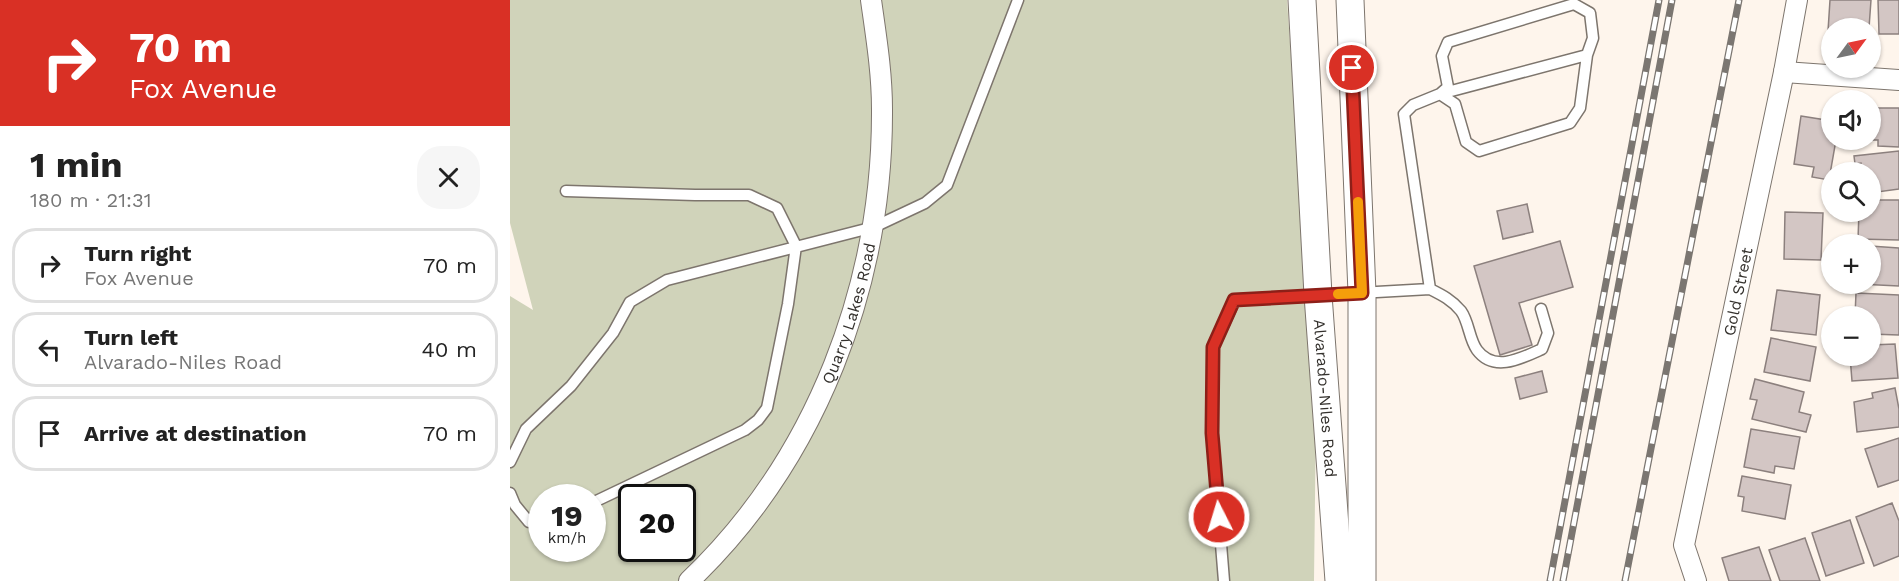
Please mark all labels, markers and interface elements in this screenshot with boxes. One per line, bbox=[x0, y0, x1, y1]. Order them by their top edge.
north arrow bbox=[1821, 18, 1881, 78]
map controls bbox=[1821, 18, 1881, 366]
text: 70 m bbox=[129, 23, 232, 72]
icon: right bbox=[30, 24, 108, 102]
pin bbox=[1326, 42, 1377, 93]
icon: arrive bbox=[1335, 51, 1368, 84]
text: Fox Avenue bbox=[129, 73, 277, 105]
button: sound bbox=[1821, 90, 1881, 150]
text: 1 min bbox=[30, 144, 122, 186]
button: close bbox=[417, 146, 480, 209]
button: search bbox=[1821, 162, 1881, 222]
text: 180 m · 21:31 bbox=[30, 188, 151, 212]
button: + bbox=[1821, 234, 1881, 294]
text: Turn right bbox=[84, 241, 191, 266]
street label: Quarry Lakes Road bbox=[818, 241, 879, 387]
street label: Gold Street bbox=[1719, 245, 1756, 337]
icon: right bbox=[33, 249, 66, 282]
text: 70 m bbox=[423, 253, 477, 278]
text: Fox Avenue bbox=[84, 266, 194, 290]
button: − bbox=[1821, 306, 1881, 366]
street label: Alvarado-Niles Road bbox=[1310, 318, 1341, 478]
text: Turn left bbox=[84, 325, 178, 350]
icon: left bbox=[33, 333, 66, 366]
text: 40 m bbox=[421, 337, 477, 362]
text: Alvarado-Niles Road bbox=[84, 350, 282, 374]
icon: arrive bbox=[33, 417, 66, 450]
text: Arrive at destination bbox=[84, 421, 307, 446]
text: 70 m bbox=[423, 421, 477, 446]
speed limit sign: 20 bbox=[618, 484, 696, 562]
position arrow bbox=[1187, 485, 1251, 549]
text: 19 bbox=[551, 498, 583, 533]
text: km/h bbox=[548, 529, 586, 547]

